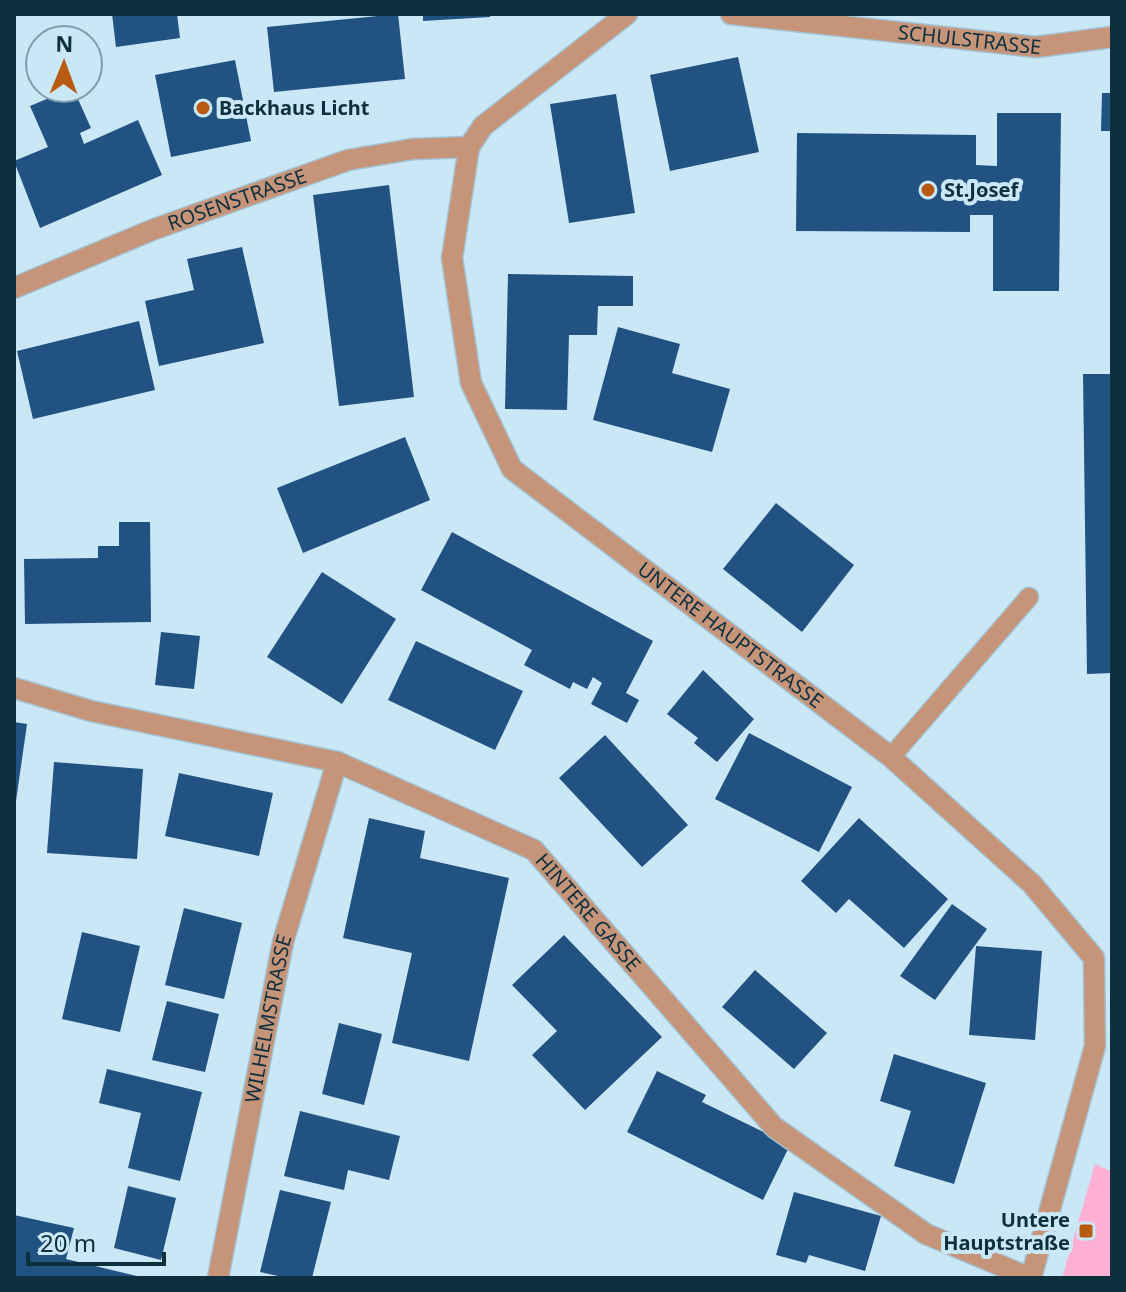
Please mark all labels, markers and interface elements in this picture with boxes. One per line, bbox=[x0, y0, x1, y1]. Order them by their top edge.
street label: SCHULSTRASSE bbox=[897, 18, 1043, 60]
north arrow bbox=[24, 24, 104, 104]
text: N bbox=[55, 28, 74, 58]
place label: Backhaus Licht bbox=[219, 94, 370, 121]
marker: Backhaus Licht bbox=[194, 99, 212, 117]
street label: ROSENSTRASSE bbox=[164, 162, 310, 236]
place label: St.Josef bbox=[944, 176, 1019, 203]
marker: St.Josef bbox=[919, 181, 937, 199]
street label: UNTERE HAUPTSTRASSE bbox=[632, 555, 829, 714]
street label: HINTERE GASSE bbox=[530, 847, 647, 977]
street label: WILHELMSTRASSE bbox=[238, 931, 298, 1105]
place label: Untere Hauptstraße bbox=[943, 1206, 1070, 1256]
scale bar bbox=[28, 1216, 164, 1266]
marker: Untere Hauptstraße bbox=[1077, 1222, 1095, 1240]
text: 20 m bbox=[40, 1226, 96, 1259]

